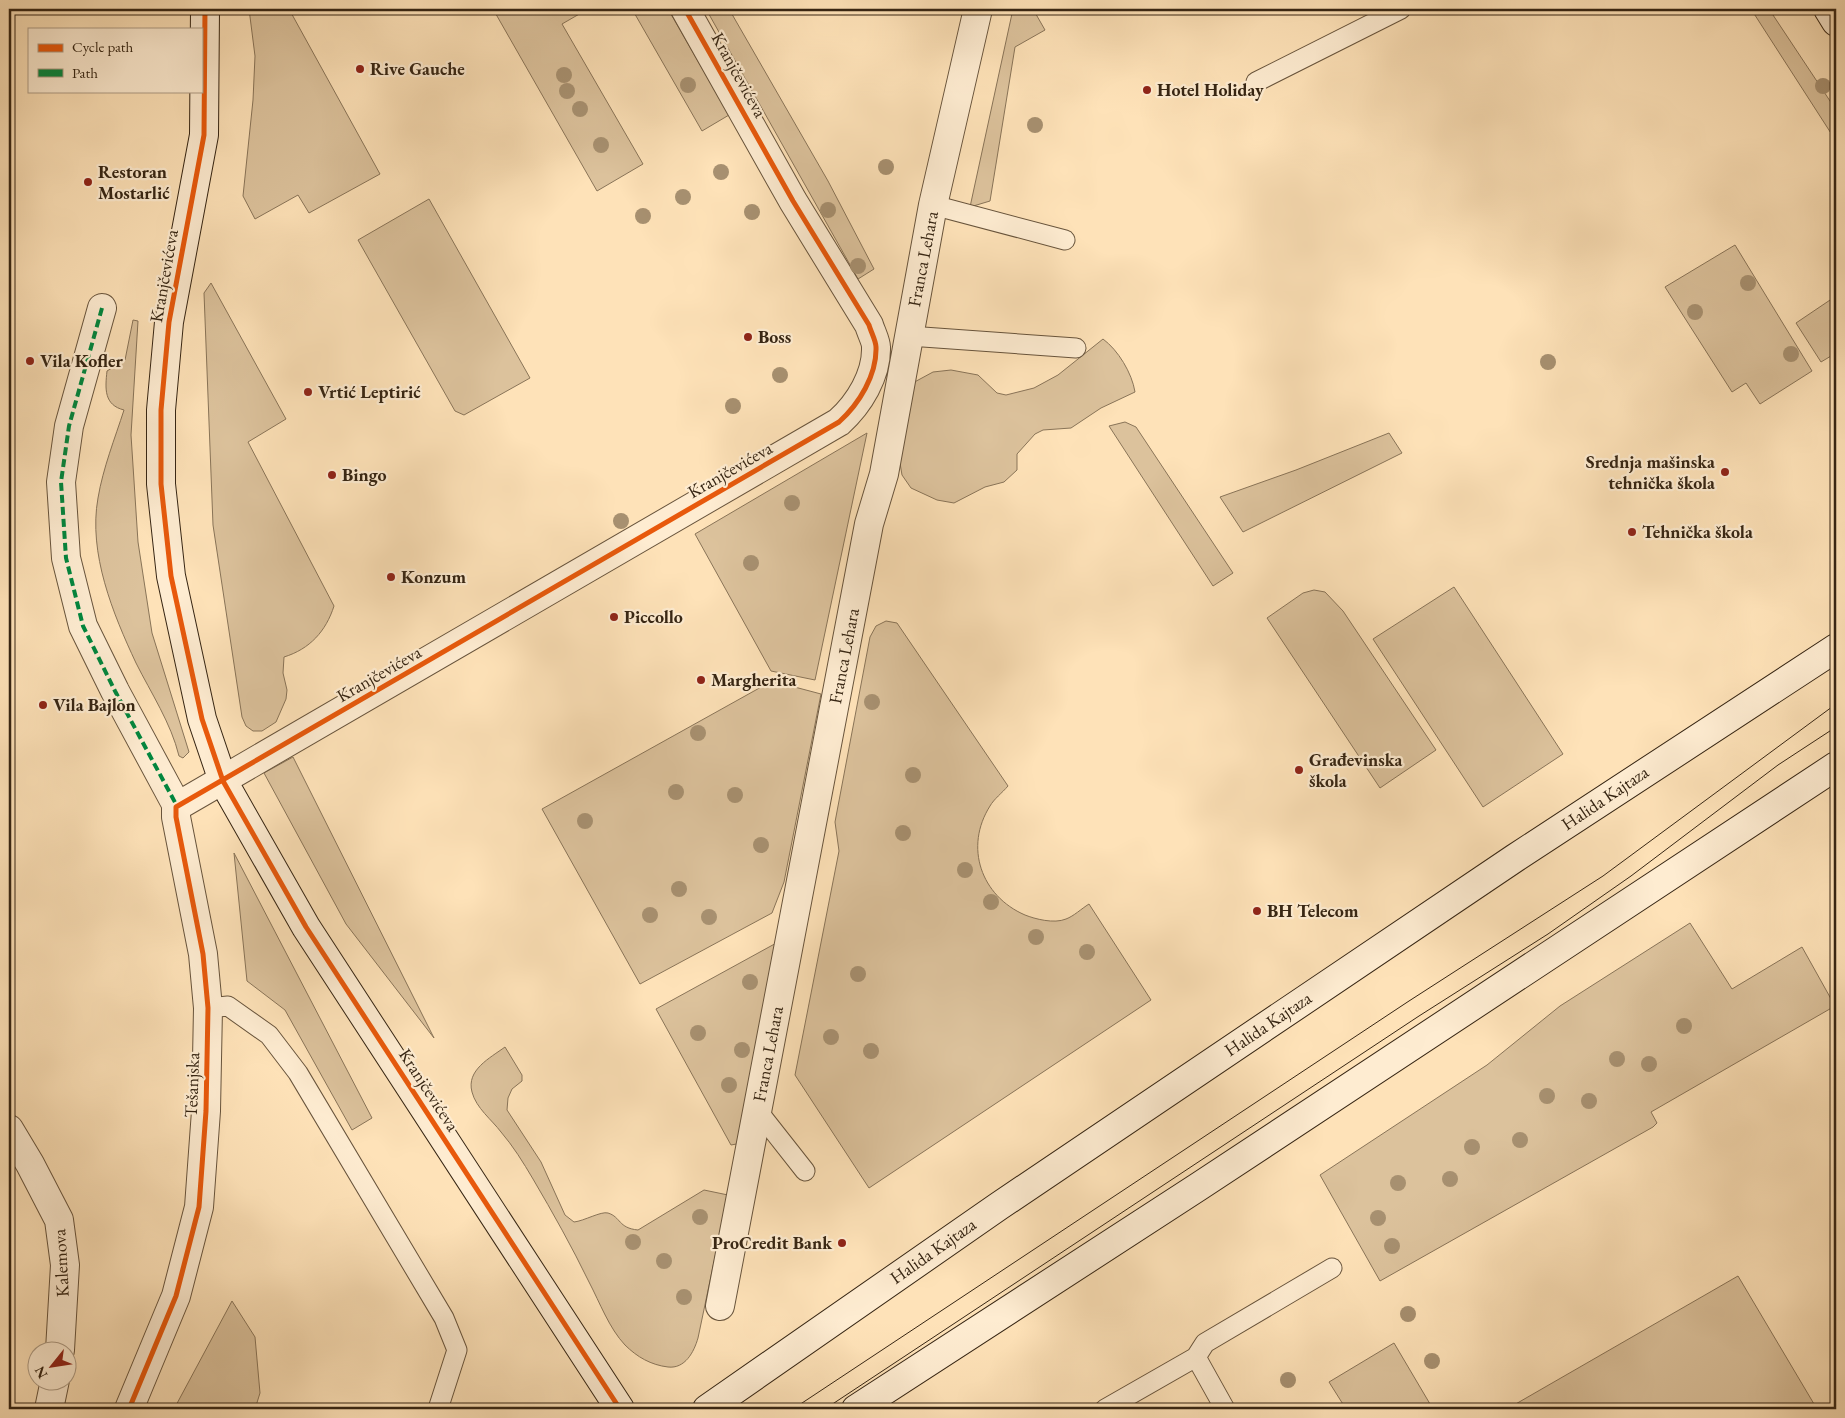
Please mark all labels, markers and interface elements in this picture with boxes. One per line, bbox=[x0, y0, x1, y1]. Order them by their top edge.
legend bbox=[28, 28, 202, 92]
street label: Kranjčevićeva bbox=[707, 28, 773, 122]
text: Cycle path bbox=[72, 37, 134, 56]
place label: Rive Gauche bbox=[370, 57, 465, 80]
text: Path bbox=[72, 63, 98, 82]
marker: Rive Gauche bbox=[354, 63, 366, 75]
place label: Hotel Holiday bbox=[1157, 78, 1264, 101]
marker: Hotel Holiday bbox=[1141, 84, 1153, 96]
place label: Restoran Mostarlić bbox=[98, 160, 170, 204]
marker: Restoran Mostarlić bbox=[82, 176, 94, 188]
street label: Franca Lehara bbox=[902, 208, 943, 309]
street label: Kranjčevićeva bbox=[144, 227, 183, 324]
place label: Boss bbox=[758, 325, 791, 348]
marker: Boss bbox=[742, 331, 754, 343]
place label: Vila Kofler bbox=[40, 349, 124, 372]
marker: Vila Kofler bbox=[24, 355, 36, 367]
place label: Vrtić Leptirić bbox=[318, 380, 421, 403]
marker: Vrtić Leptirić bbox=[302, 386, 314, 398]
street label: Kranjčevićeva bbox=[683, 436, 777, 503]
place label: Srednja mašinska tehnička škola bbox=[1586, 450, 1715, 494]
place label: Bingo bbox=[342, 463, 387, 486]
marker: Srednja mašinska tehnička škola bbox=[1719, 466, 1731, 478]
marker: Bingo bbox=[326, 469, 338, 481]
place label: Tehnička škola bbox=[1642, 520, 1753, 543]
marker: Tehnička škola bbox=[1626, 526, 1638, 538]
place label: Konzum bbox=[401, 565, 466, 588]
marker: Konzum bbox=[385, 571, 397, 583]
place label: Piccollo bbox=[624, 605, 683, 628]
street label: Franca Lehara bbox=[823, 605, 864, 706]
marker: Piccollo bbox=[608, 611, 620, 623]
street label: Kranjčevićeva bbox=[332, 640, 426, 707]
place label: Margherita bbox=[711, 668, 797, 691]
marker: Margherita bbox=[695, 674, 707, 686]
place label: Vila Bajlon bbox=[53, 693, 136, 716]
marker: Vila Bajlon bbox=[37, 699, 49, 711]
place label: Građevinska škola bbox=[1309, 748, 1402, 792]
street label: Halida Kajtaza bbox=[1557, 760, 1653, 835]
marker: Građevinska škola bbox=[1293, 764, 1305, 776]
place label: BH Telecom bbox=[1267, 899, 1359, 922]
marker: BH Telecom bbox=[1251, 905, 1263, 917]
street label: Halida Kajtaza bbox=[1220, 986, 1316, 1061]
street label: Franca Lehara bbox=[747, 1003, 788, 1104]
street label: Kranjčevićeva bbox=[394, 1044, 465, 1136]
street label: Tešanjska bbox=[179, 1051, 204, 1118]
street label: Halida Kajtaza bbox=[885, 1212, 981, 1289]
street label: Kalemova bbox=[47, 1228, 74, 1298]
place label: ProCredit Bank bbox=[712, 1231, 833, 1254]
marker: ProCredit Bank bbox=[836, 1237, 848, 1249]
north arrow bbox=[28, 1340, 78, 1390]
text: N bbox=[30, 1363, 51, 1382]

